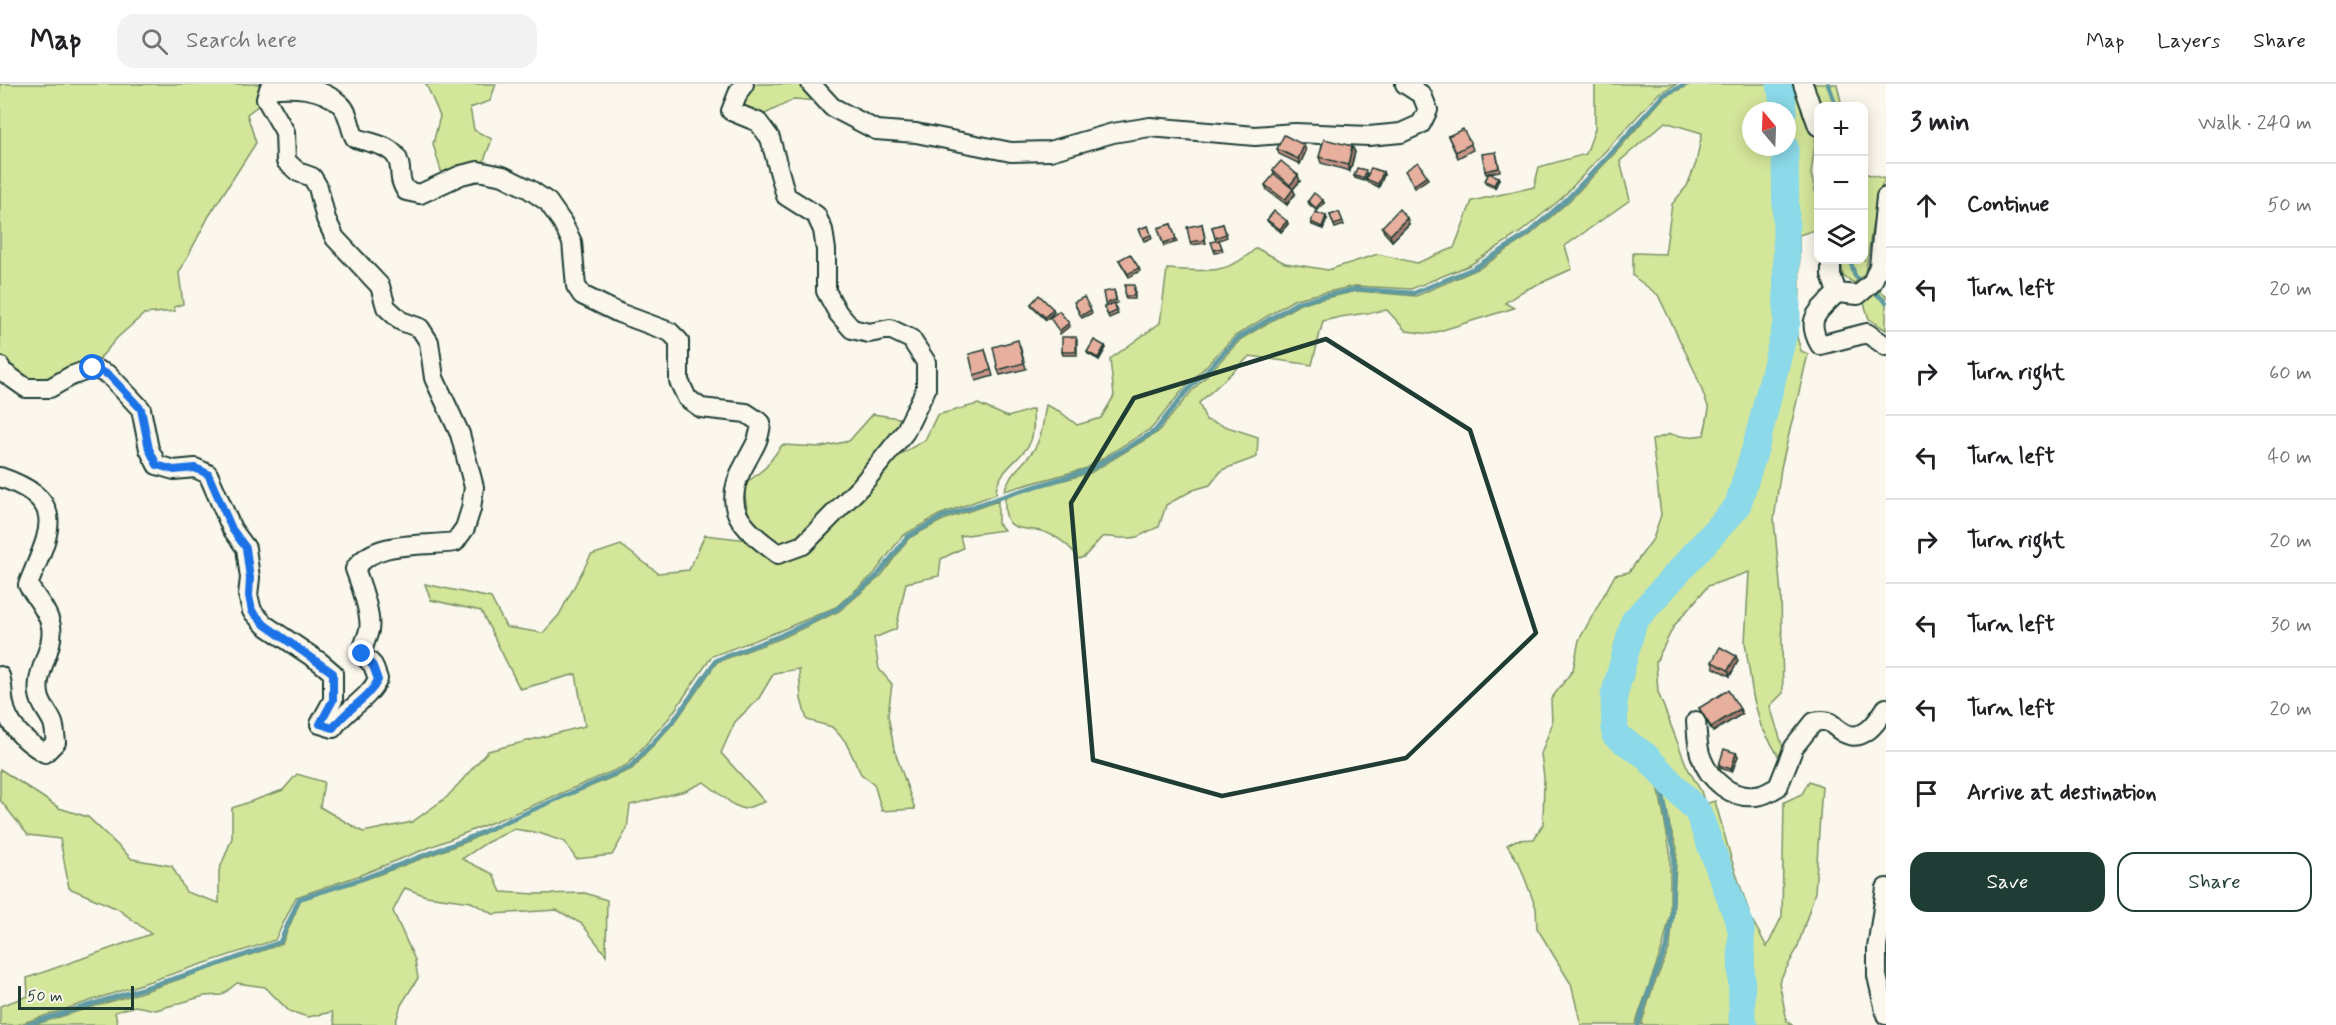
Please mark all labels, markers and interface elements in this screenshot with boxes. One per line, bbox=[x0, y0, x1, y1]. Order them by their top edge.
search box bbox=[117, 14, 537, 68]
text: Map bbox=[30, 23, 81, 60]
icon: search bbox=[138, 25, 171, 58]
text: Search here bbox=[186, 27, 297, 55]
text: Map bbox=[2086, 27, 2124, 55]
text: Layers bbox=[2157, 27, 2220, 55]
text: Share bbox=[2253, 27, 2306, 55]
north arrow bbox=[1742, 102, 1796, 156]
map controls bbox=[1814, 102, 1868, 264]
button: + bbox=[1814, 102, 1868, 156]
text: 3 min bbox=[1910, 106, 1970, 140]
text: Walk · 240 m bbox=[2198, 110, 2312, 137]
button: − bbox=[1814, 156, 1868, 210]
icon: ahead bbox=[1910, 189, 1943, 222]
text: Continue bbox=[1967, 191, 2049, 219]
text: 50 m bbox=[2267, 192, 2312, 219]
button: layers bbox=[1814, 210, 1868, 264]
icon: left bbox=[1910, 273, 1943, 306]
text: Turn left bbox=[1967, 275, 2055, 303]
text: 20 m bbox=[2269, 276, 2312, 303]
route start bbox=[79, 354, 105, 380]
icon: right bbox=[1910, 357, 1943, 390]
text: Turn right bbox=[1967, 359, 2065, 387]
text: 60 m bbox=[2269, 360, 2312, 387]
icon: left bbox=[1910, 441, 1943, 474]
text: Turn left bbox=[1967, 443, 2055, 471]
text: 40 m bbox=[2268, 444, 2312, 471]
icon: right bbox=[1910, 525, 1943, 558]
text: Turn right bbox=[1967, 527, 2065, 555]
text: 20 m bbox=[2269, 528, 2312, 555]
icon: left bbox=[1910, 609, 1943, 642]
text: Turn left bbox=[1967, 611, 2055, 639]
text: 30 m bbox=[2270, 612, 2312, 639]
route end bbox=[348, 640, 374, 666]
icon: left bbox=[1910, 693, 1943, 726]
text: Turn left bbox=[1967, 695, 2055, 723]
text: 20 m bbox=[2269, 696, 2312, 723]
icon: arrive bbox=[1910, 777, 1943, 810]
text: Arrive at destination bbox=[1967, 779, 2157, 807]
button: Save bbox=[1910, 852, 2105, 912]
button: Share bbox=[2117, 852, 2312, 912]
scale bar bbox=[18, 983, 134, 1010]
text: 50 m bbox=[27, 986, 63, 1007]

